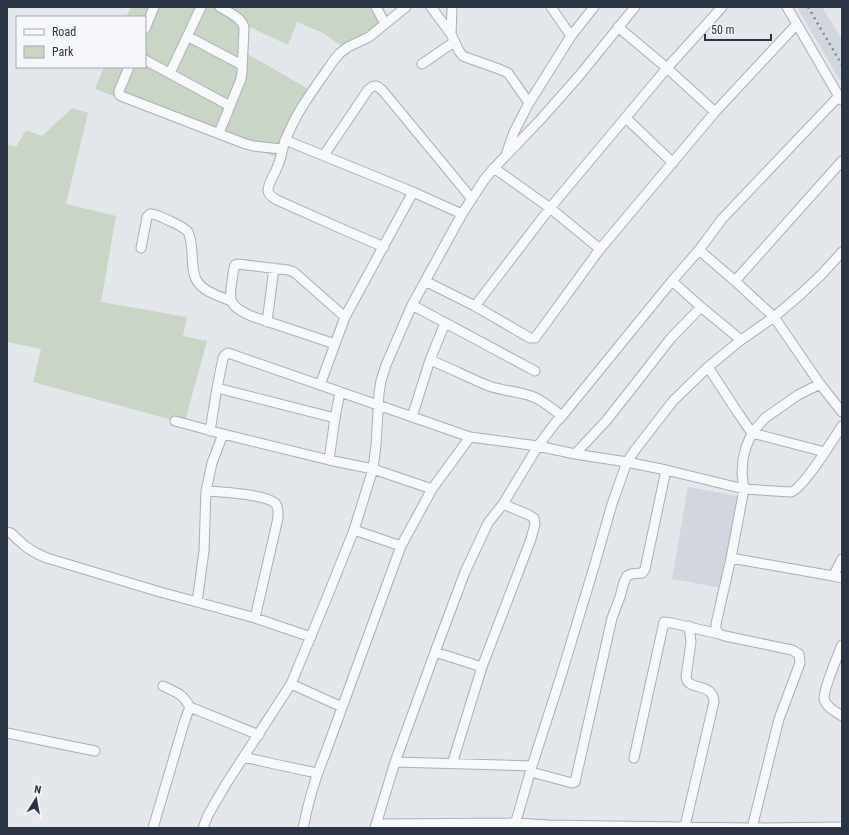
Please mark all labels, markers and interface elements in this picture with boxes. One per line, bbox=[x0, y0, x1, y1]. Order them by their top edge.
legend bbox=[16, 16, 146, 68]
scale bar bbox=[705, 16, 771, 42]
text: 50 m bbox=[711, 23, 735, 37]
text: Road bbox=[52, 25, 76, 39]
text: Park bbox=[52, 45, 74, 59]
north arrow bbox=[16, 779, 56, 819]
text: N bbox=[33, 783, 43, 797]

